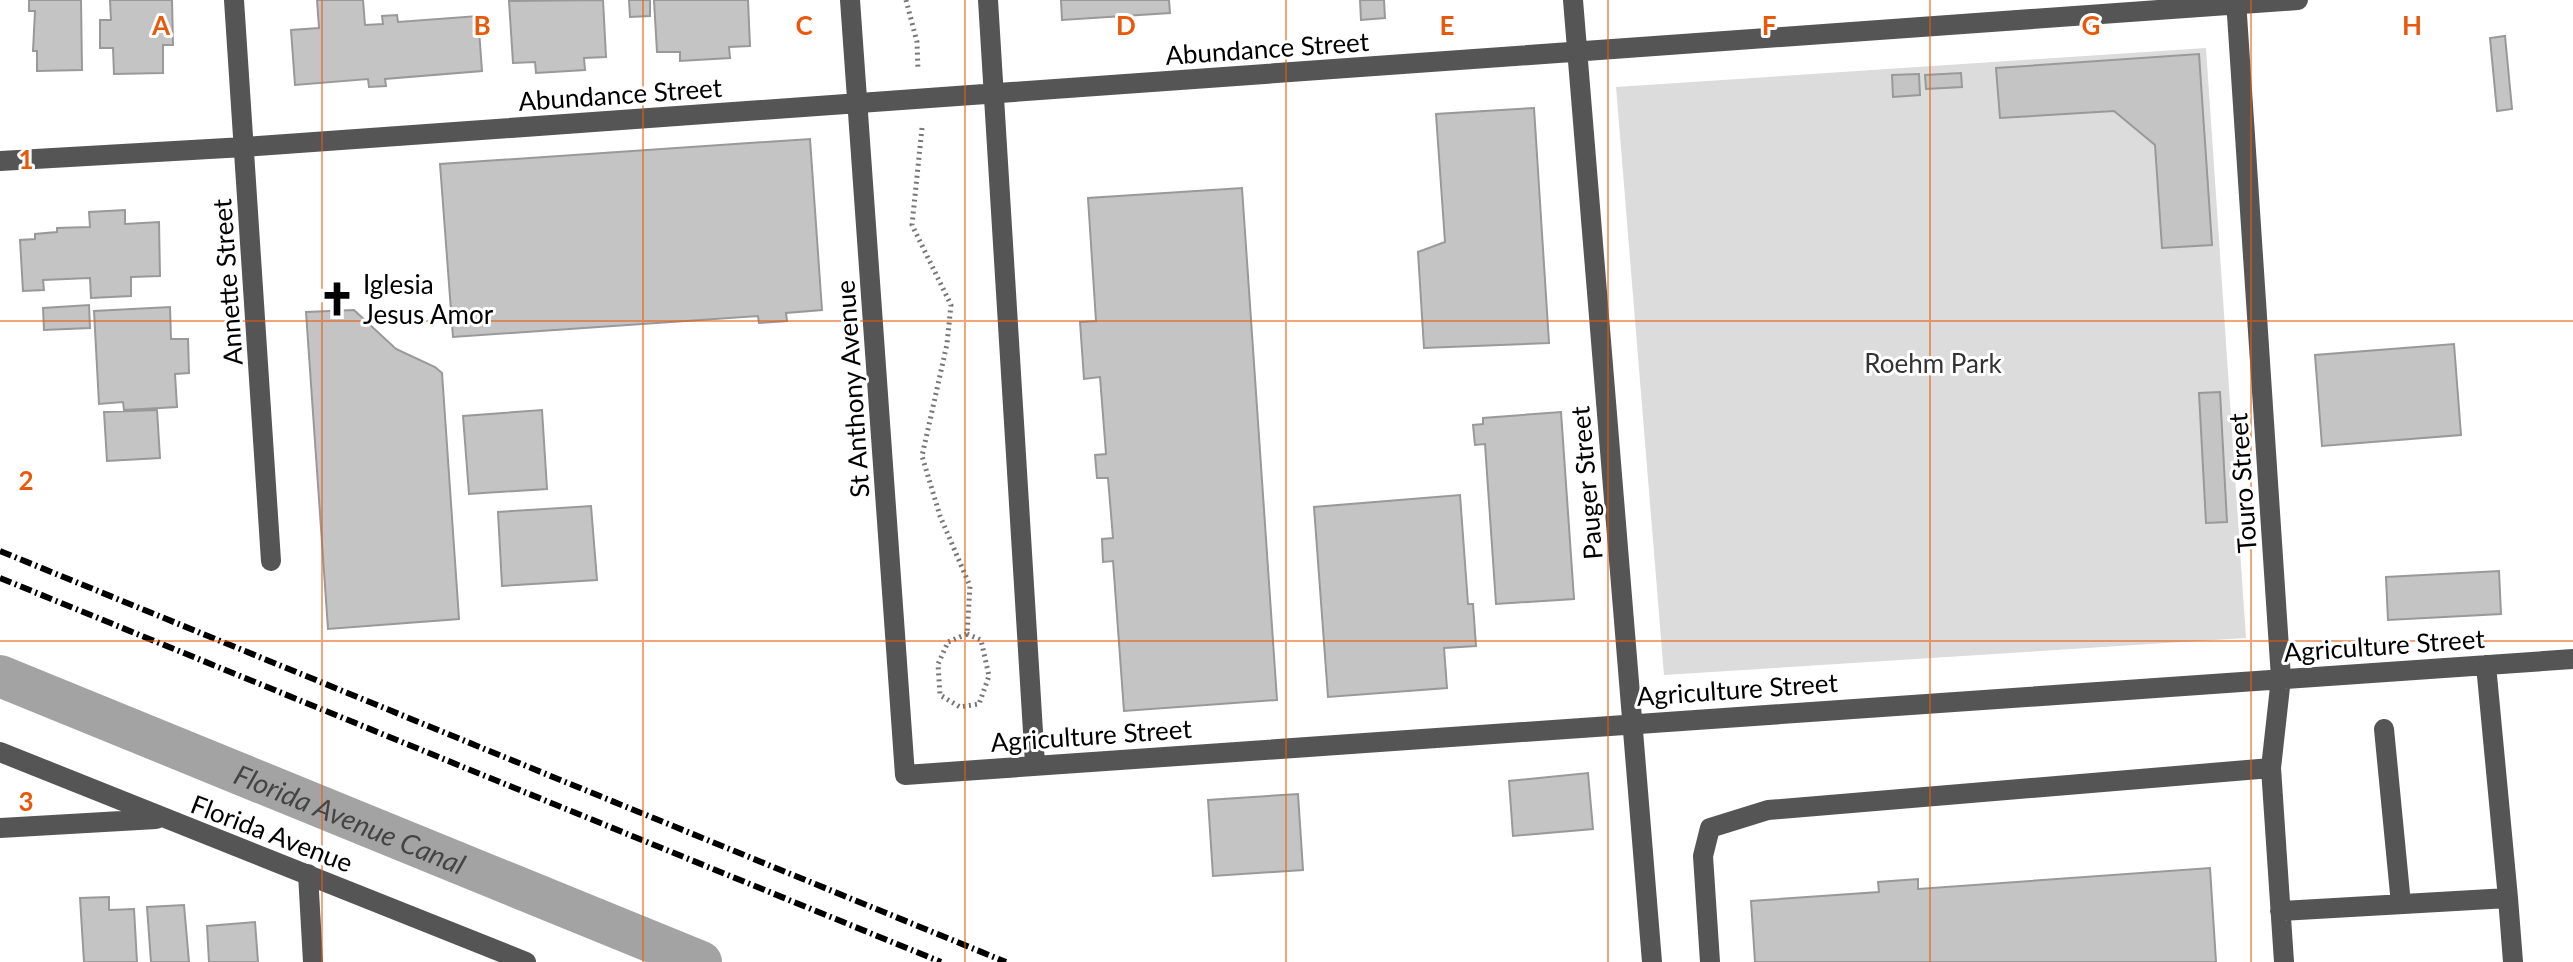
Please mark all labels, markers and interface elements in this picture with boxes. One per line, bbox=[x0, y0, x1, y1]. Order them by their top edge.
text: A bbox=[151, 9, 171, 41]
text: B bbox=[473, 9, 491, 41]
text: C bbox=[795, 9, 813, 41]
text: D bbox=[1116, 9, 1136, 41]
text: E bbox=[1440, 9, 1454, 41]
text: F bbox=[1762, 9, 1776, 41]
text: G bbox=[2082, 9, 2100, 41]
text: H bbox=[2402, 9, 2422, 41]
street label: Abundance Street bbox=[1164, 25, 1371, 71]
street label: Abundance Street bbox=[517, 71, 724, 117]
text: 1 bbox=[18, 143, 34, 175]
street label: Annette Street bbox=[205, 197, 249, 366]
place label: Iglesia Jesus Amor bbox=[363, 268, 494, 330]
street label: St Anthony Avenue bbox=[828, 279, 876, 499]
church icon: Iglesia Jesus Amor bbox=[318, 280, 356, 318]
park label: Roehm Park bbox=[1864, 347, 2002, 379]
street label: Pauger Street bbox=[1563, 404, 1609, 561]
street label: Touro Street bbox=[2221, 411, 2263, 554]
text: 2 bbox=[18, 464, 34, 496]
street label: Agriculture Street bbox=[2282, 622, 2486, 668]
street label: Agriculture Street bbox=[1635, 666, 1839, 712]
street label: Agriculture Street bbox=[989, 712, 1193, 758]
water label: Florida Avenue Canal bbox=[230, 757, 472, 881]
text: 3 bbox=[18, 785, 34, 817]
street label: Florida Avenue bbox=[186, 788, 358, 878]

